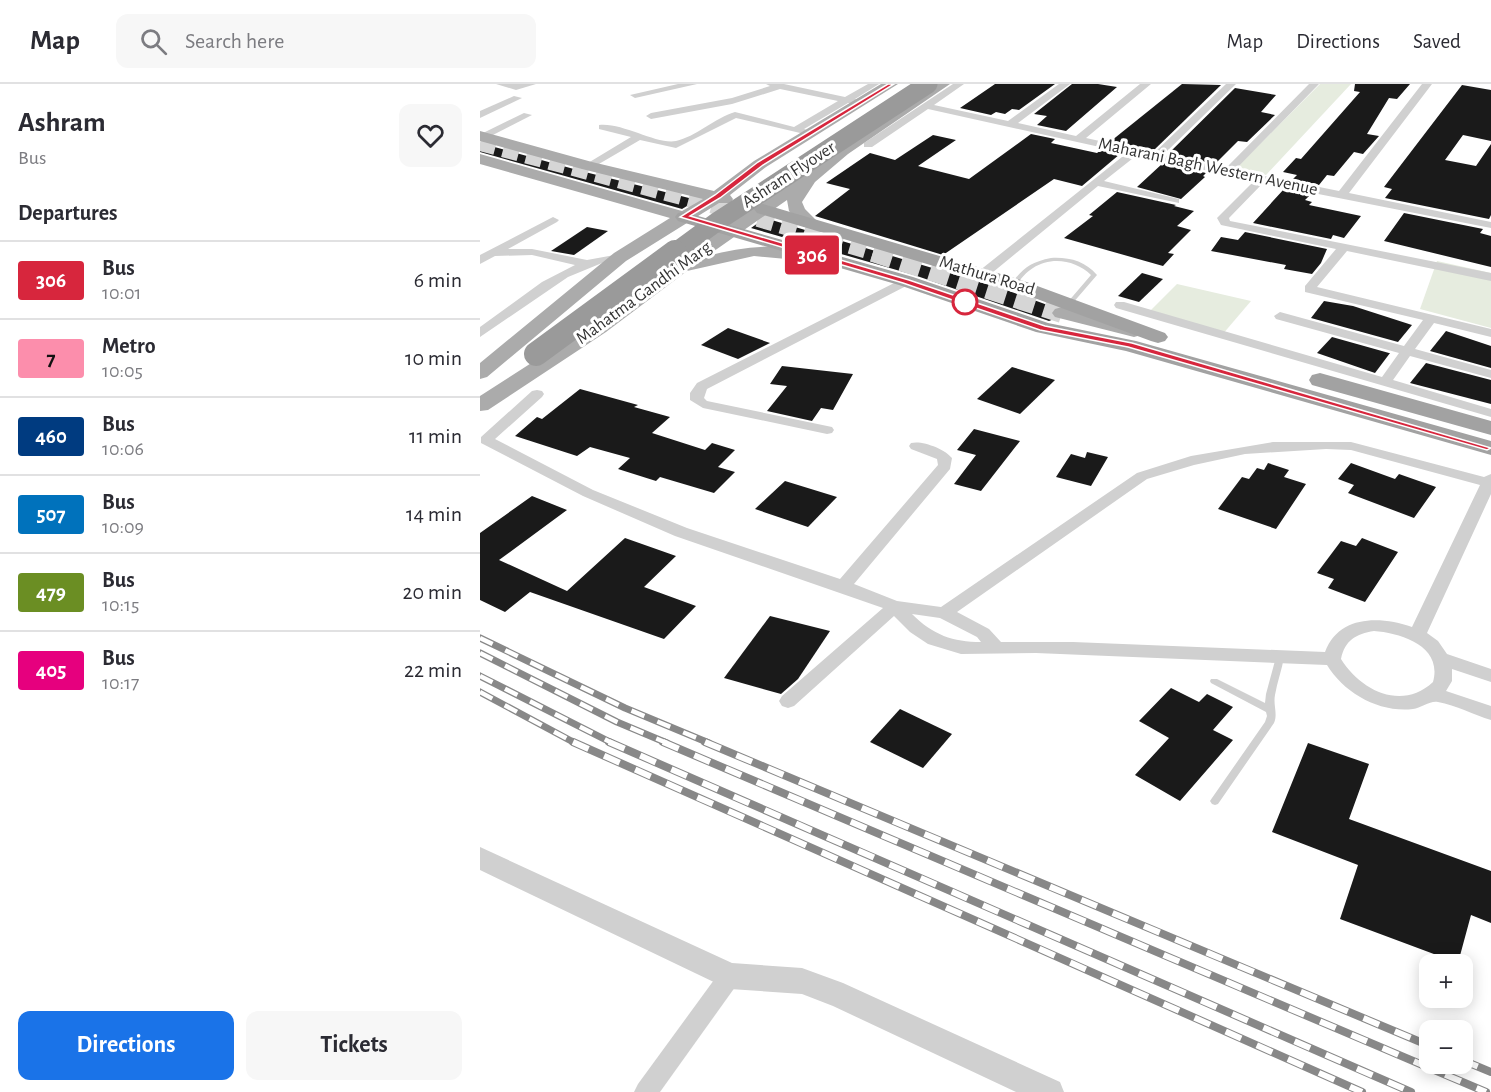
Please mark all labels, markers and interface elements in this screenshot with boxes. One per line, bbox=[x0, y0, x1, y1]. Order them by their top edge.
search box bbox=[116, 14, 536, 68]
icon: search bbox=[137, 25, 170, 58]
text: Map bbox=[30, 27, 80, 55]
text: Search here bbox=[185, 30, 284, 52]
text: Map bbox=[1227, 31, 1263, 52]
text: Directions bbox=[1296, 31, 1380, 52]
text: Saved bbox=[1413, 31, 1461, 52]
button: heart bbox=[399, 104, 462, 167]
text: Ashram bbox=[18, 109, 106, 137]
street label: Maharani Bagh Western Avenue bbox=[1097, 135, 1319, 199]
street label: Ashram Flyover bbox=[739, 138, 839, 212]
text: Bus bbox=[18, 148, 46, 168]
text: Departures bbox=[18, 202, 118, 224]
line badge: 306 bbox=[778, 236, 846, 274]
street label: Mahatma Gandhi Marg bbox=[573, 238, 715, 348]
text: 306 bbox=[797, 245, 827, 266]
street label: Mathura Road bbox=[937, 253, 1037, 299]
text: Bus bbox=[102, 257, 135, 279]
text: 6 min bbox=[414, 269, 462, 291]
text: 306 bbox=[36, 270, 66, 291]
text: 10:01 bbox=[102, 283, 141, 303]
unlabelled marker bbox=[952, 289, 978, 315]
text: Metro bbox=[102, 335, 156, 357]
text: 10 min bbox=[405, 347, 462, 369]
text: 7 bbox=[46, 348, 56, 369]
text: 10:05 bbox=[102, 361, 143, 381]
text: Bus bbox=[102, 413, 135, 435]
text: 11 min bbox=[409, 425, 462, 447]
text: 460 bbox=[35, 426, 67, 447]
text: 10:06 bbox=[102, 439, 144, 459]
text: Bus bbox=[102, 491, 135, 513]
text: 14 min bbox=[406, 503, 462, 525]
text: 507 bbox=[36, 504, 66, 525]
text: 10:09 bbox=[102, 517, 144, 537]
text: Bus bbox=[102, 569, 135, 591]
text: 20 min bbox=[402, 581, 462, 603]
text: 479 bbox=[36, 582, 66, 603]
text: 10:15 bbox=[102, 595, 139, 615]
text: Bus bbox=[102, 647, 135, 669]
text: 22 min bbox=[404, 659, 462, 681]
text: 405 bbox=[36, 660, 66, 681]
text: 10:17 bbox=[102, 673, 139, 693]
map controls bbox=[1419, 954, 1473, 1074]
button: + bbox=[1419, 954, 1473, 1008]
button: Directions bbox=[18, 1011, 234, 1080]
button: Tickets bbox=[246, 1011, 462, 1080]
button: − bbox=[1419, 1020, 1473, 1074]

